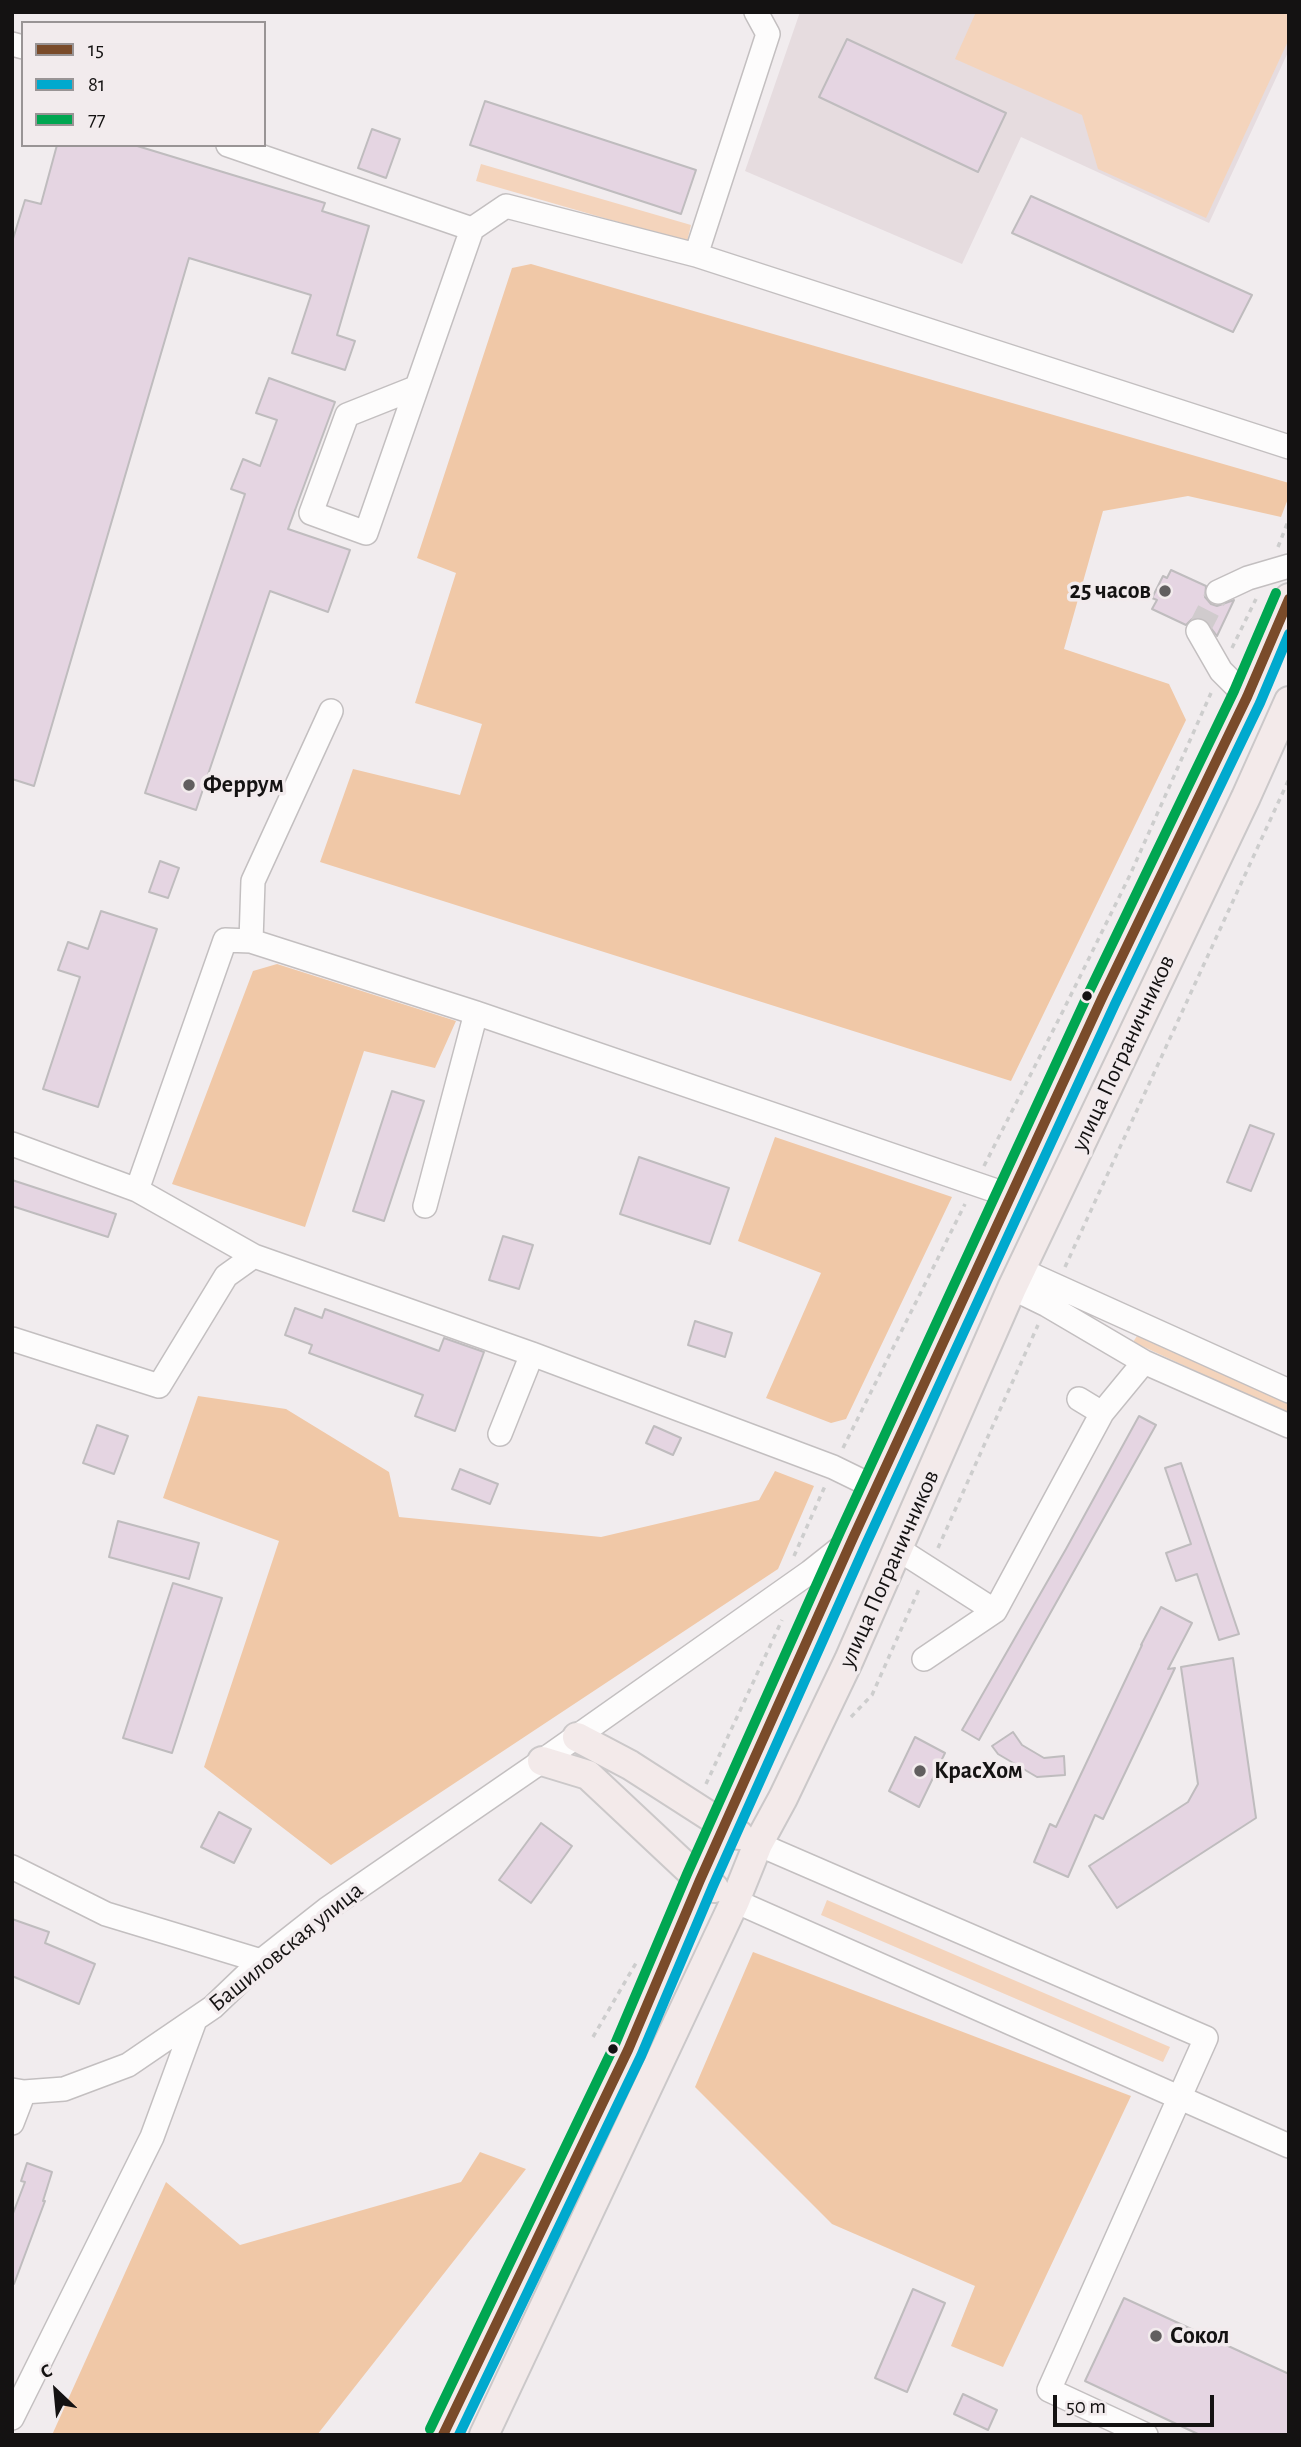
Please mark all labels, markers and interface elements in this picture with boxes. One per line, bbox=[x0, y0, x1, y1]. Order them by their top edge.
legend bbox=[21, 21, 266, 147]
text: 15 bbox=[88, 39, 104, 60]
text: 81 bbox=[88, 74, 105, 95]
text: 77 bbox=[88, 109, 106, 130]
place label: 25 часов bbox=[1070, 577, 1151, 605]
marker: 25 часов bbox=[1157, 583, 1173, 599]
place label: Феррум bbox=[203, 771, 284, 799]
marker: Феррум bbox=[181, 777, 197, 793]
street label: улица Пограничников bbox=[1065, 950, 1181, 1156]
unlabelled marker bbox=[1080, 989, 1094, 1003]
street label: улица Пограничников bbox=[832, 1466, 946, 1672]
place label: КрасХом bbox=[934, 1757, 1023, 1785]
marker: КрасХом bbox=[912, 1763, 928, 1779]
street label: Башиловская улица bbox=[203, 1876, 369, 2018]
unlabelled marker bbox=[606, 2042, 620, 2056]
place label: Сокол bbox=[1170, 2322, 1229, 2350]
marker: Сокол bbox=[1148, 2328, 1164, 2344]
north arrow bbox=[21, 2356, 91, 2426]
text: С bbox=[38, 2361, 55, 2383]
scale bar bbox=[1056, 2380, 1217, 2424]
text: 50 m bbox=[1066, 2396, 1106, 2417]

